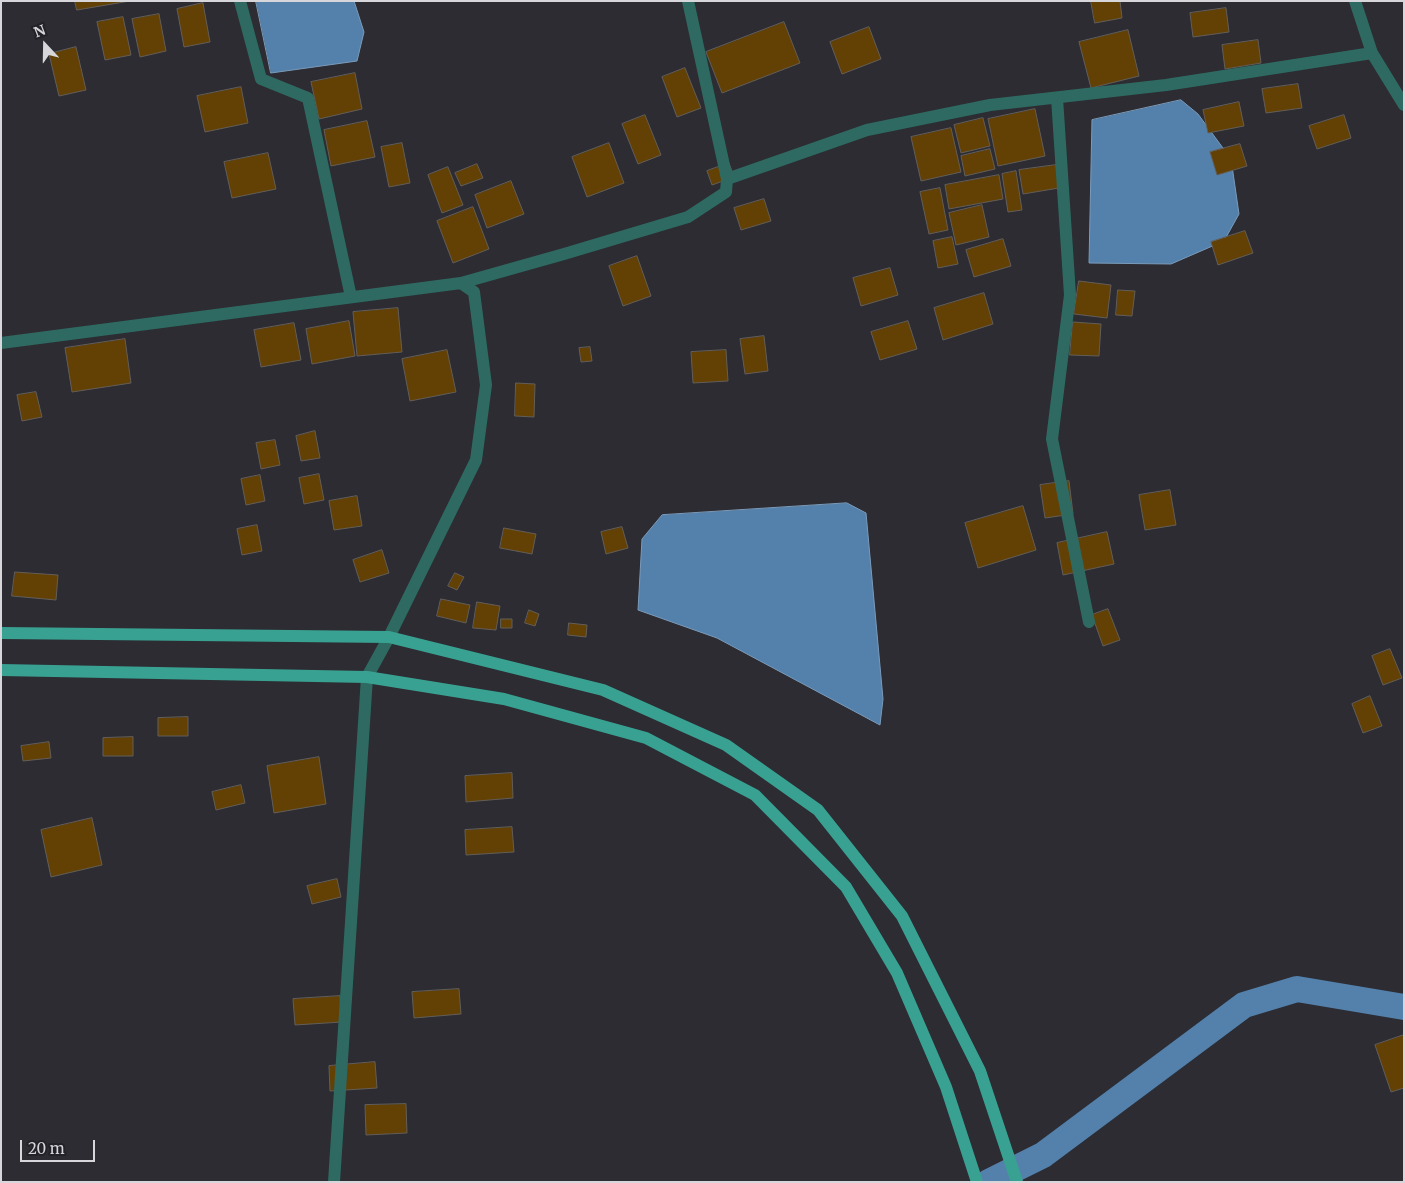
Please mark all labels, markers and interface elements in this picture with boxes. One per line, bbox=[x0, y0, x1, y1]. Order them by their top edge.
north arrow bbox=[20, 20, 70, 70]
text: N bbox=[31, 21, 48, 41]
scale bar bbox=[22, 1130, 98, 1162]
text: 20 m bbox=[28, 1139, 65, 1158]

